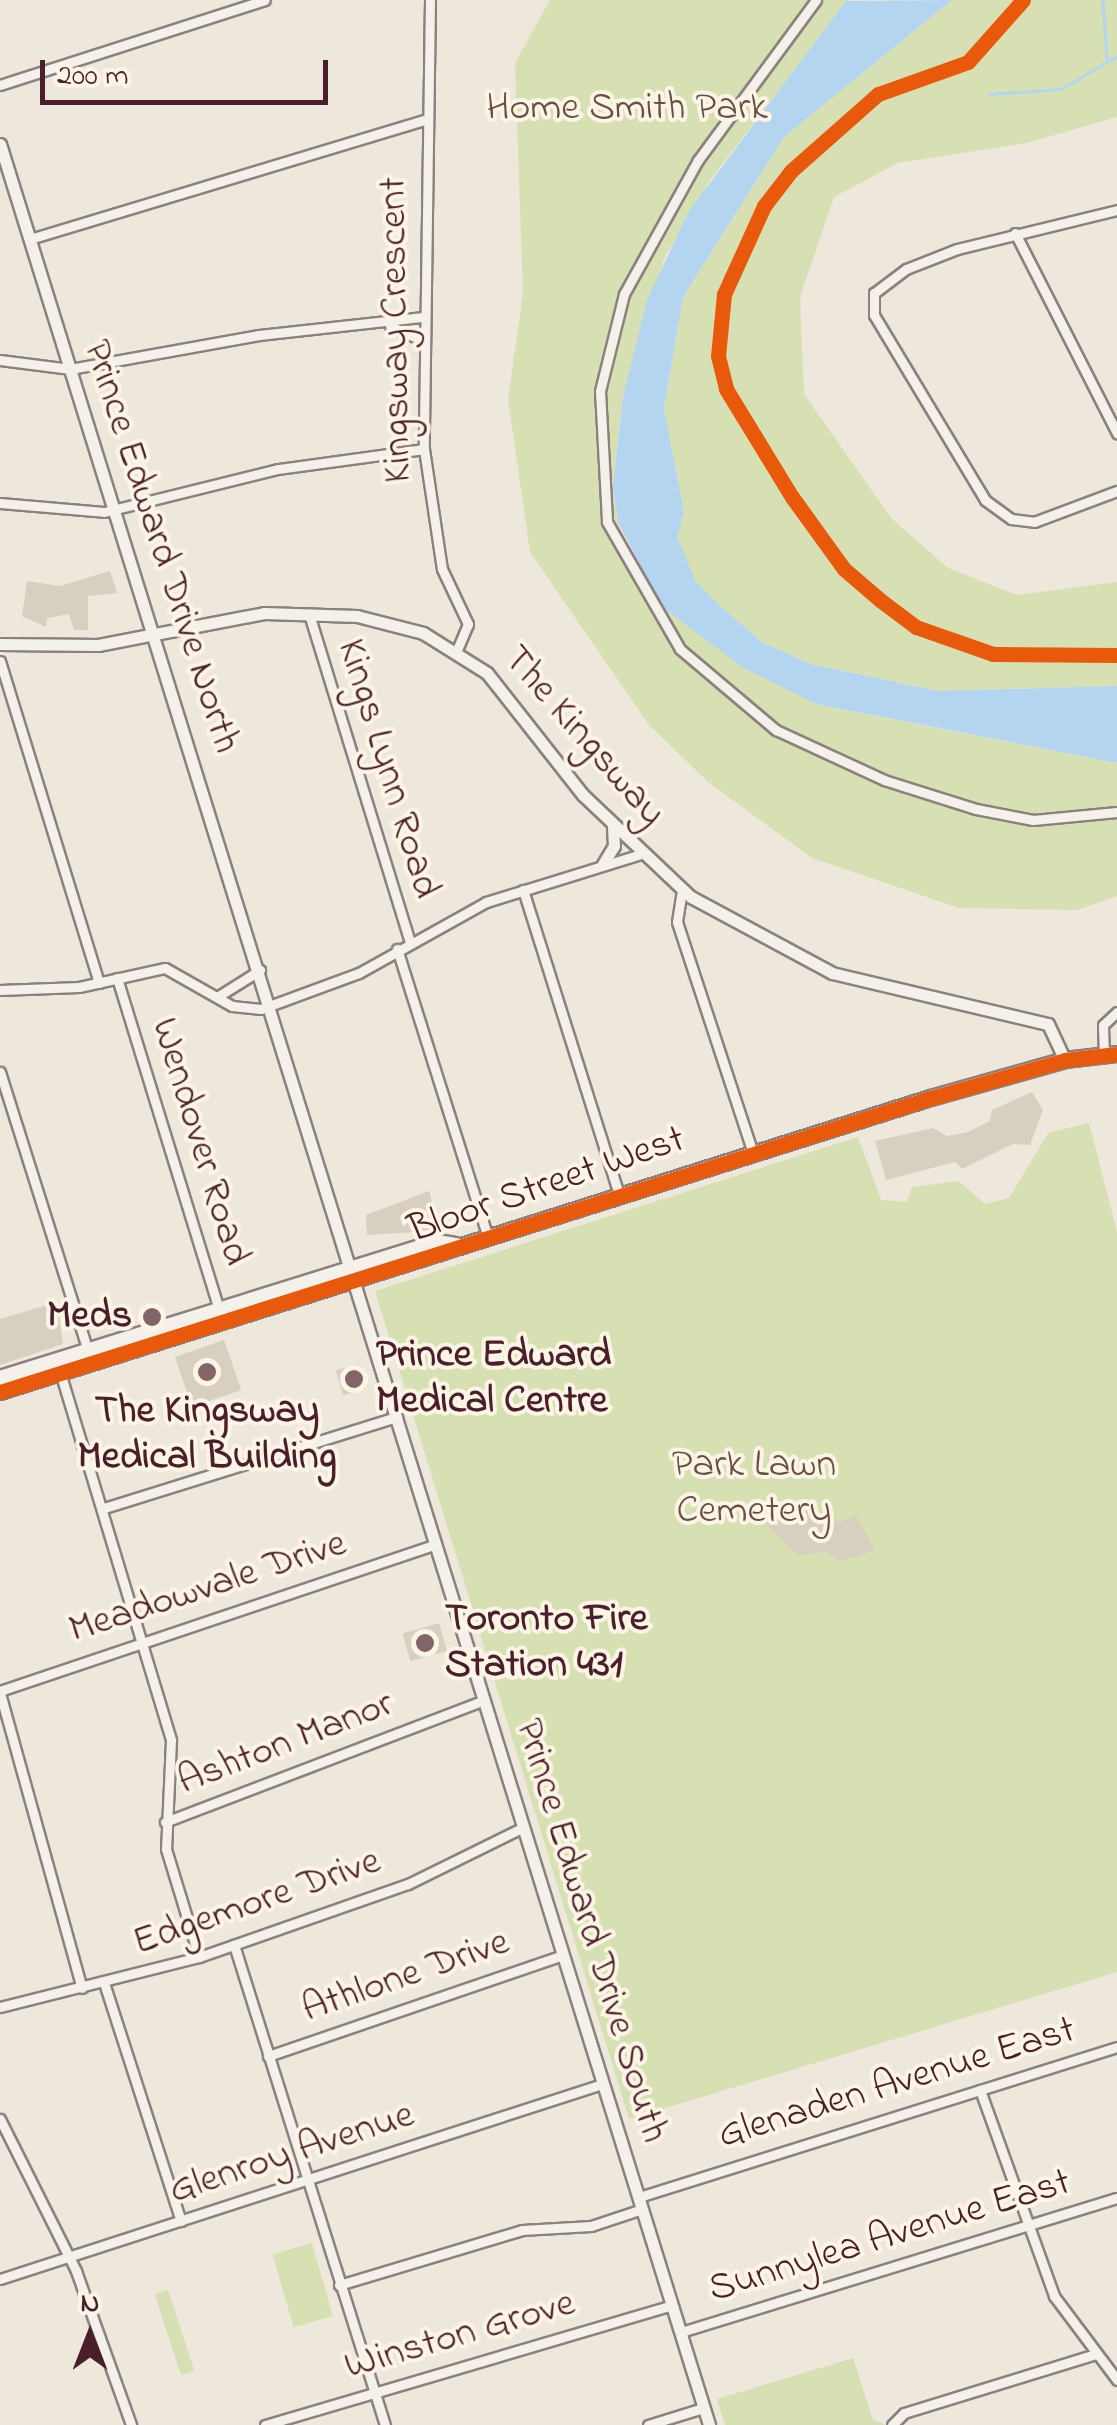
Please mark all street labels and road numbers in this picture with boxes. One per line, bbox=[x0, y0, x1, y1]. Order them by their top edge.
street label: Kingsway Crescent bbox=[370, 176, 424, 484]
street label: Prince Edward Drive North bbox=[71, 334, 249, 760]
street label: Kings Lynn Road bbox=[325, 634, 449, 904]
street label: The Kingsway bbox=[491, 637, 675, 837]
street label: Wendover Road bbox=[139, 1013, 259, 1271]
street label: Bloor Street West bbox=[403, 1116, 691, 1256]
street label: Meadowvale Drive bbox=[63, 1521, 353, 1655]
street label: Ashton Manor bbox=[172, 1681, 400, 1807]
street label: Prince Edward Drive South bbox=[503, 1713, 677, 2149]
street label: Edgemore Drive bbox=[127, 1838, 387, 1968]
street label: Athlone Drive bbox=[296, 1919, 516, 2035]
street label: Glenaden Avenue East bbox=[713, 2007, 1081, 2161]
street label: Glenroy Avenue bbox=[164, 2092, 420, 2216]
street label: Sunnylea Avenue East bbox=[703, 2159, 1077, 2315]
street label: Winston Grove bbox=[339, 2280, 581, 2392]

